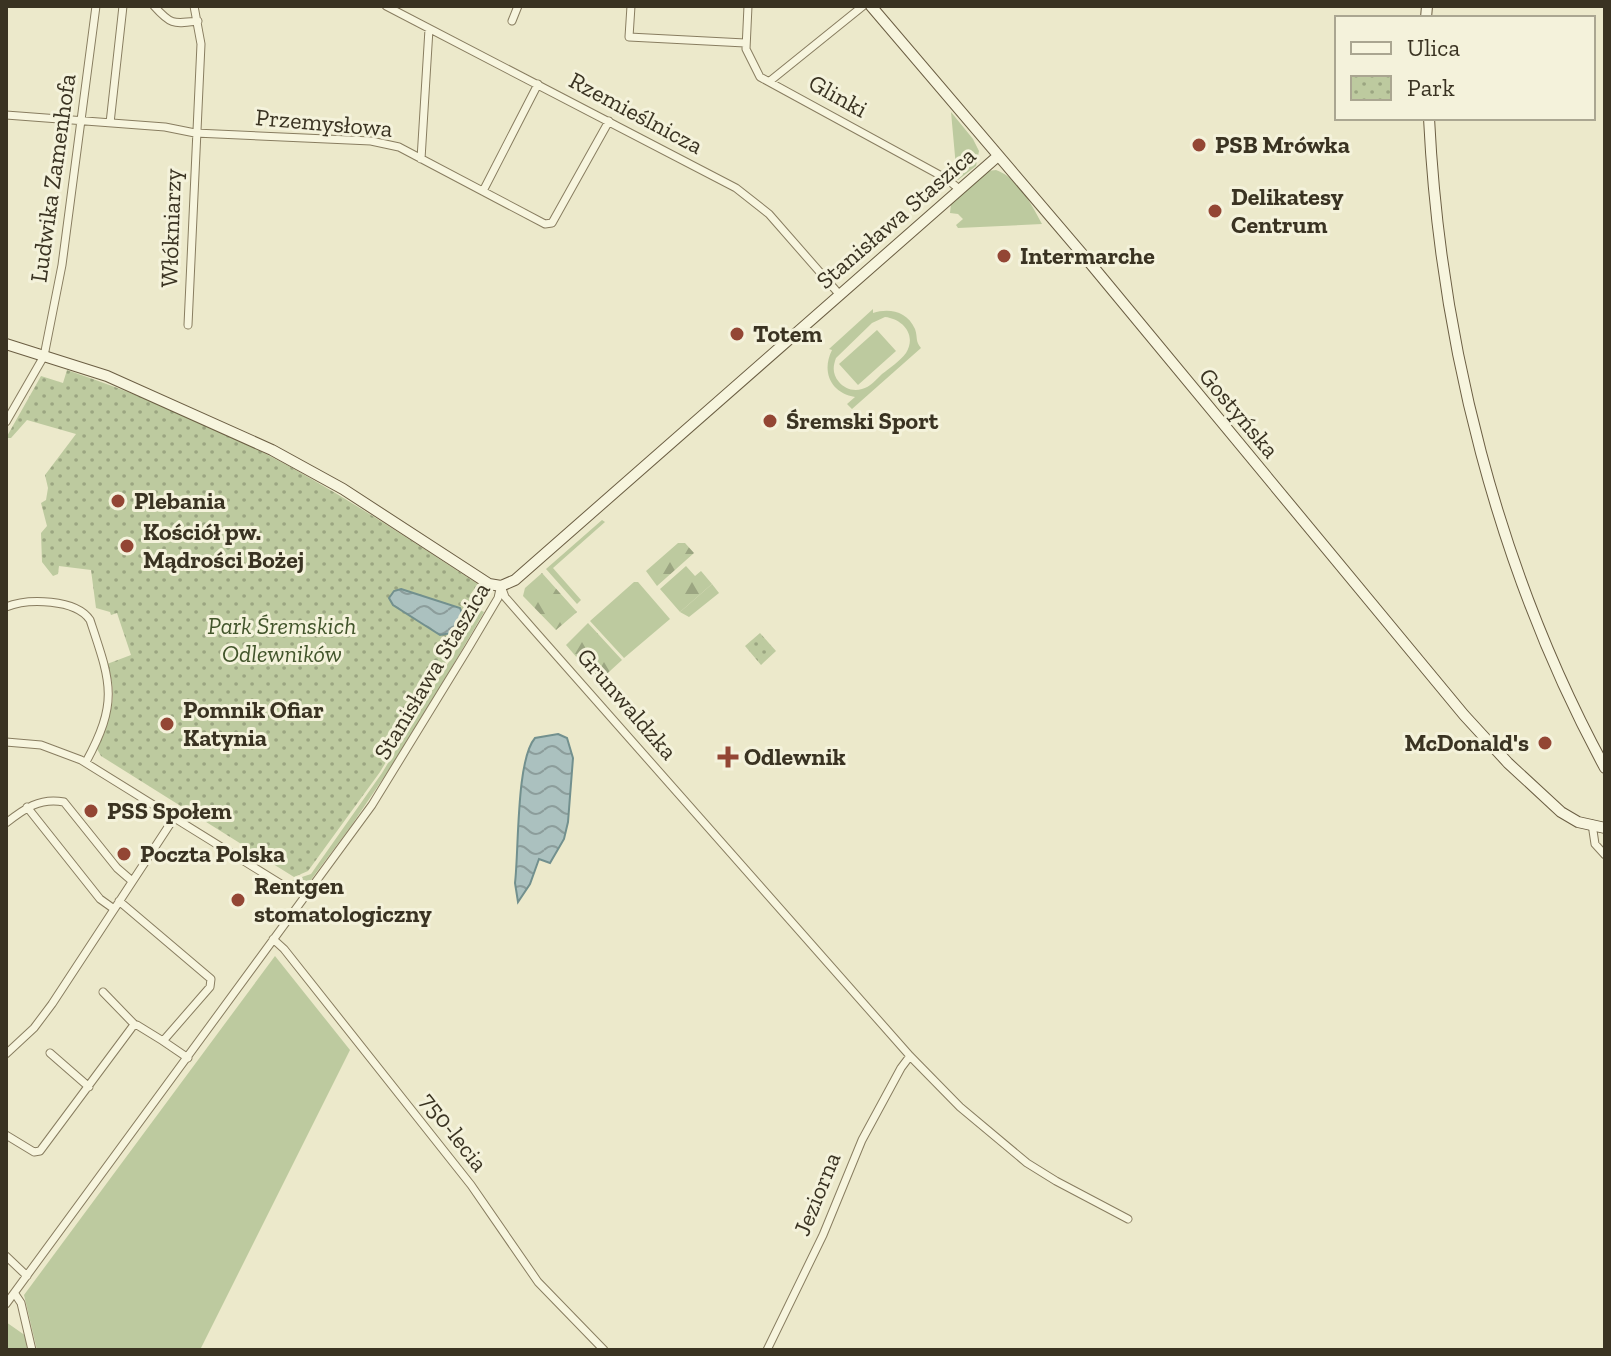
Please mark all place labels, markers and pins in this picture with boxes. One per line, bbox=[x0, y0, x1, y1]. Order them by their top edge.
place label: PSB Mrówka bbox=[1215, 130, 1350, 159]
marker: PSB Mrówka bbox=[1190, 136, 1208, 154]
place label: Delikatesy Centrum bbox=[1231, 182, 1344, 239]
marker: Delikatesy Centrum bbox=[1206, 202, 1224, 220]
place label: Intermarche bbox=[1020, 241, 1155, 270]
marker: Intermarche bbox=[995, 247, 1013, 265]
place label: Totem bbox=[753, 319, 822, 348]
marker: Totem bbox=[728, 325, 746, 343]
place label: Śremski Sport bbox=[786, 406, 939, 435]
marker: Śremski Sport bbox=[761, 412, 779, 430]
place label: Plebania bbox=[134, 486, 226, 515]
marker: Plebania bbox=[109, 492, 127, 510]
place label: Kościół pw. Mądrości Bożej bbox=[143, 517, 304, 574]
marker: Kościół pw. Mądrości Bożej bbox=[118, 537, 136, 555]
place label: Pomnik Ofiar Katynia bbox=[183, 695, 324, 752]
marker: Pomnik Ofiar Katynia bbox=[158, 715, 176, 733]
place label: McDonald's bbox=[1405, 728, 1529, 757]
marker: McDonald's bbox=[1536, 734, 1554, 752]
place label: Odlewnik bbox=[744, 742, 846, 771]
marker: Odlewnik bbox=[719, 748, 737, 766]
place label: PSS Społem bbox=[107, 796, 232, 825]
marker: PSS Społem bbox=[82, 802, 100, 820]
place label: Poczta Polska bbox=[140, 839, 285, 868]
marker: Poczta Polska bbox=[115, 845, 133, 863]
place label: Rentgen stomatologiczny bbox=[254, 871, 432, 928]
marker: Rentgen stomatologiczny bbox=[229, 891, 247, 909]

